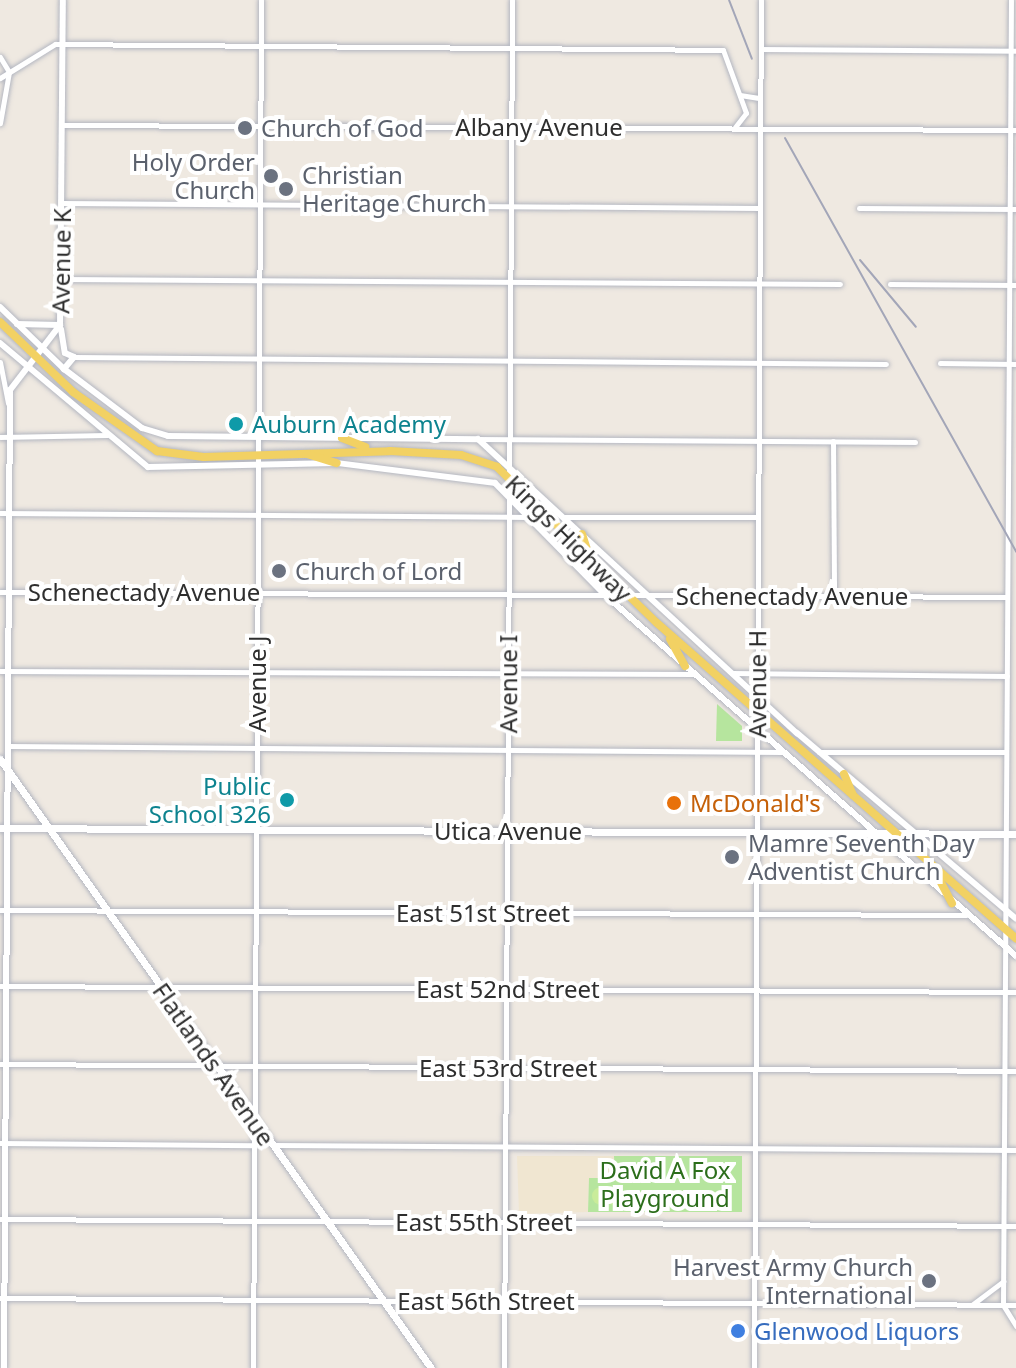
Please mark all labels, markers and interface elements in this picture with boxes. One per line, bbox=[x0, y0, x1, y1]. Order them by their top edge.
street label: Albany Avenue bbox=[455, 113, 623, 141]
place label: Church of God bbox=[261, 114, 424, 142]
marker: Church of God bbox=[236, 119, 254, 137]
place label: Holy Order Church bbox=[132, 148, 255, 204]
place label: Christian Heritage Church bbox=[302, 161, 487, 217]
marker: Holy Order Church bbox=[262, 167, 280, 185]
marker: Christian Heritage Church bbox=[277, 180, 295, 198]
street label: Avenue K bbox=[46, 208, 76, 314]
place label: Auburn Academy bbox=[252, 410, 446, 438]
marker: Auburn Academy bbox=[227, 415, 245, 433]
street label: Kings Highway bbox=[500, 469, 638, 607]
place label: Church of Lord bbox=[295, 557, 462, 585]
marker: Church of Lord bbox=[270, 562, 288, 580]
street label: Schenectady Avenue bbox=[28, 578, 260, 606]
street label: Schenectady Avenue bbox=[676, 582, 908, 610]
street label: Avenue H bbox=[743, 630, 771, 738]
street label: Avenue J bbox=[243, 635, 271, 733]
street label: Avenue I bbox=[494, 635, 522, 733]
place label: Public School 326 bbox=[149, 772, 271, 828]
place label: McDonald's bbox=[690, 789, 821, 817]
marker: Public School 326 bbox=[278, 791, 296, 809]
marker: McDonald's bbox=[665, 794, 683, 812]
street label: Utica Avenue bbox=[434, 817, 582, 845]
place label: Mamre Seventh Day Adventist Church bbox=[748, 829, 975, 885]
marker: Mamre Seventh Day Adventist Church bbox=[723, 848, 741, 866]
street label: East 51st Street bbox=[396, 899, 570, 927]
street label: East 52nd Street bbox=[416, 975, 600, 1003]
street label: Flatlands Avenue bbox=[147, 977, 281, 1151]
street label: East 53rd Street bbox=[419, 1054, 597, 1082]
park label: David A Fox Playground bbox=[599, 1156, 731, 1212]
street label: East 55th Street bbox=[395, 1208, 573, 1236]
place label: Harvest Army Church International bbox=[673, 1253, 913, 1309]
marker: Harvest Army Church International bbox=[920, 1272, 938, 1290]
street label: East 56th Street bbox=[397, 1287, 575, 1315]
place label: Glenwood Liquors bbox=[754, 1317, 959, 1345]
marker: Glenwood Liquors bbox=[729, 1322, 747, 1340]

